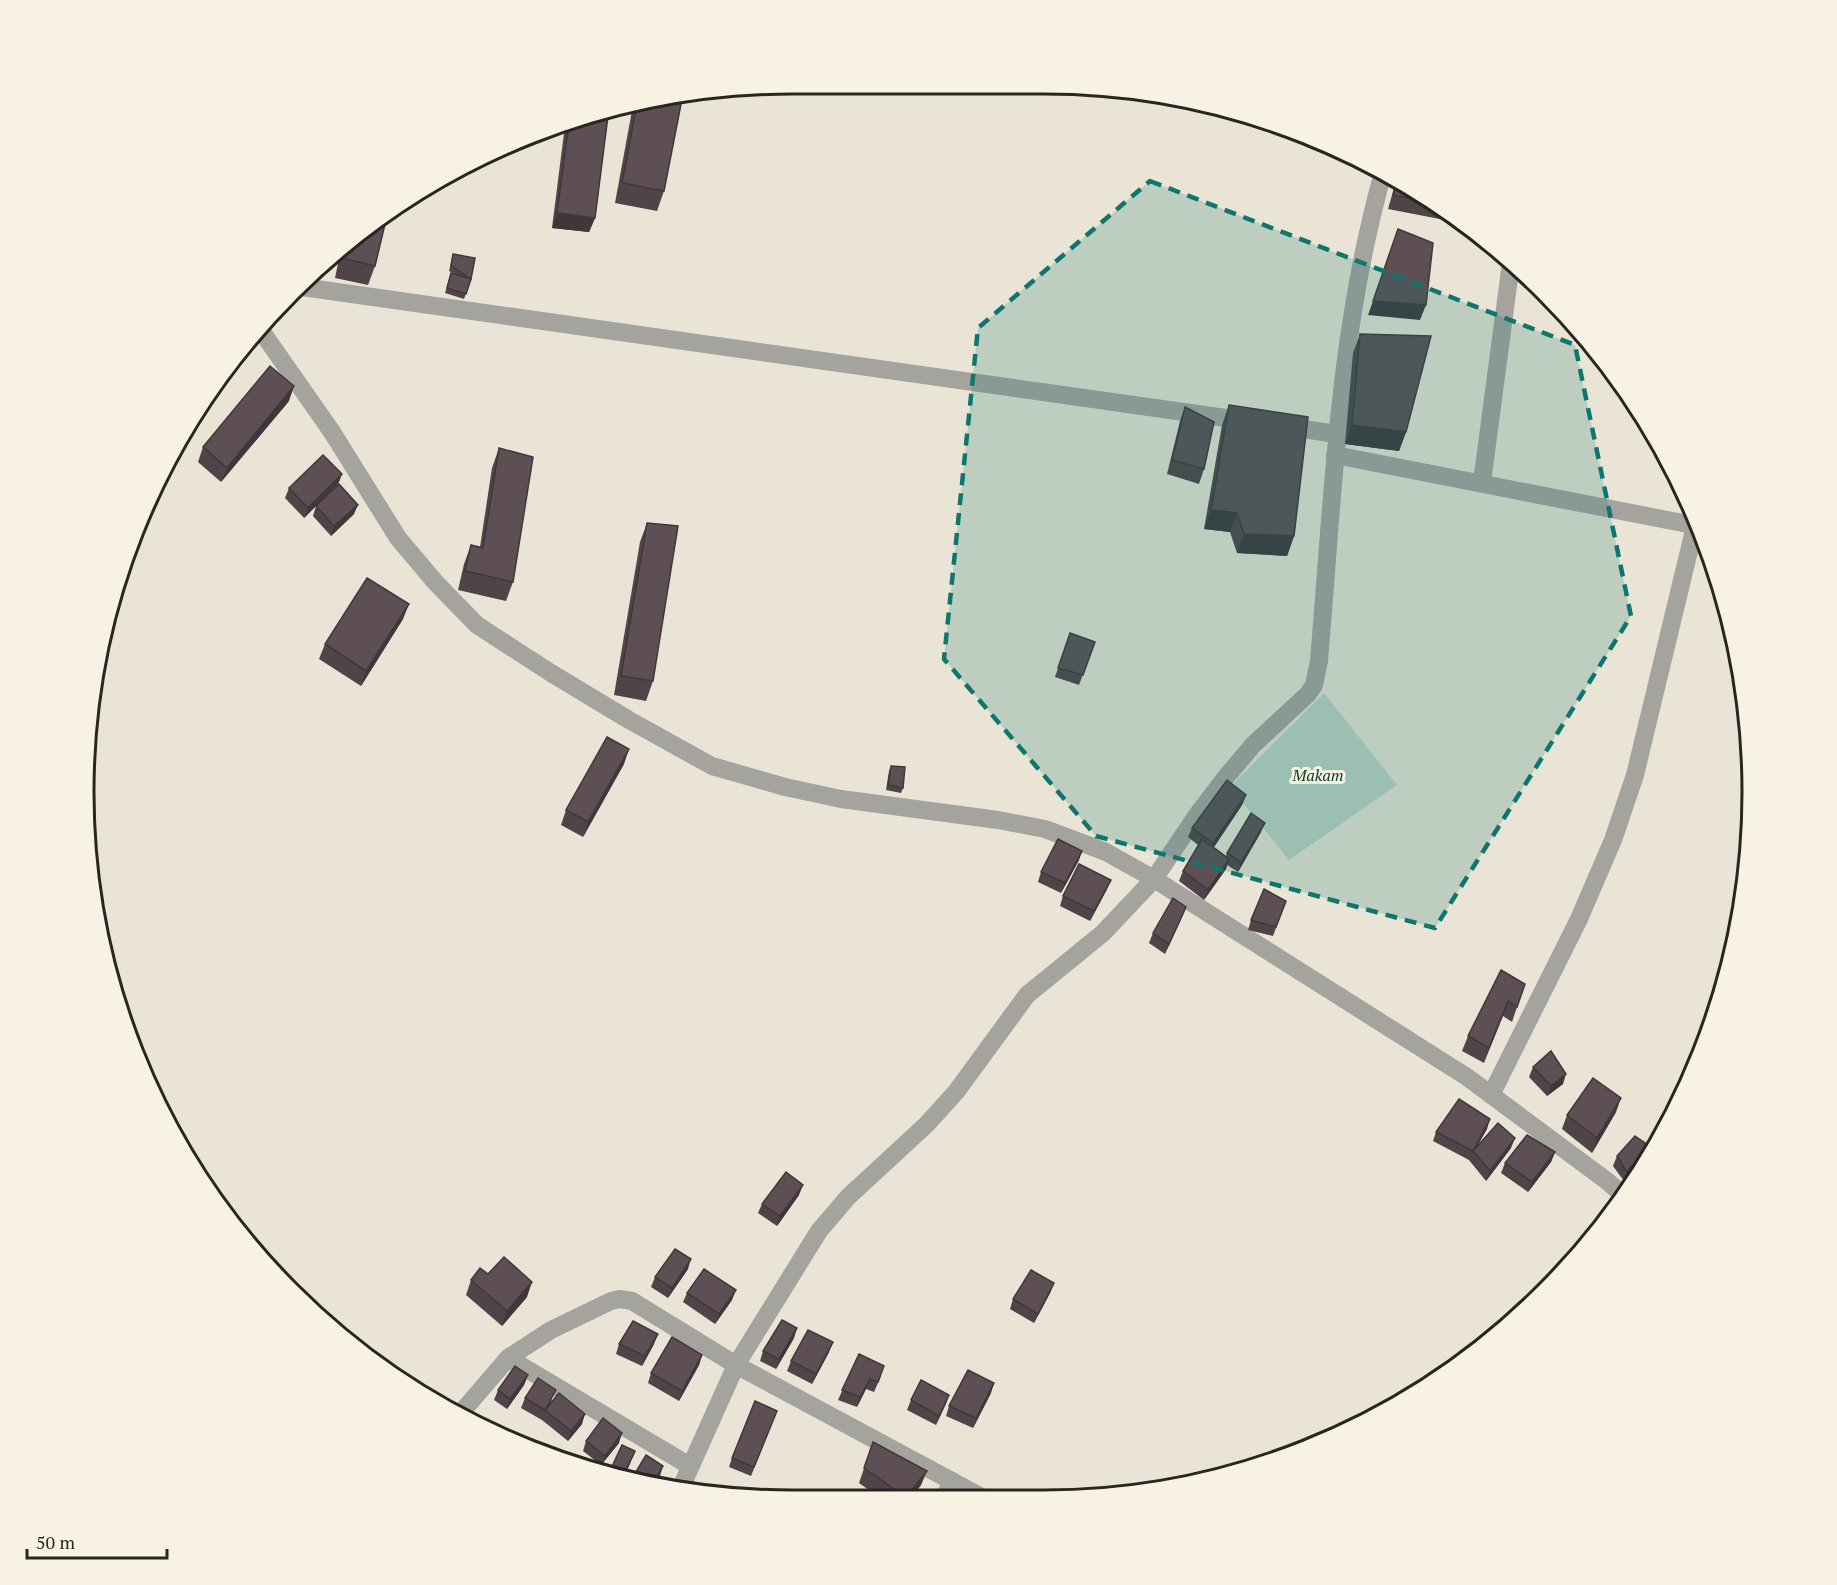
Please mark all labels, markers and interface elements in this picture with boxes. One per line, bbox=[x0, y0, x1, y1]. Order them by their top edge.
park label: Makam bbox=[1291, 764, 1344, 786]
scale bar bbox=[27, 1522, 166, 1560]
text: 50 m bbox=[36, 1530, 76, 1554]

